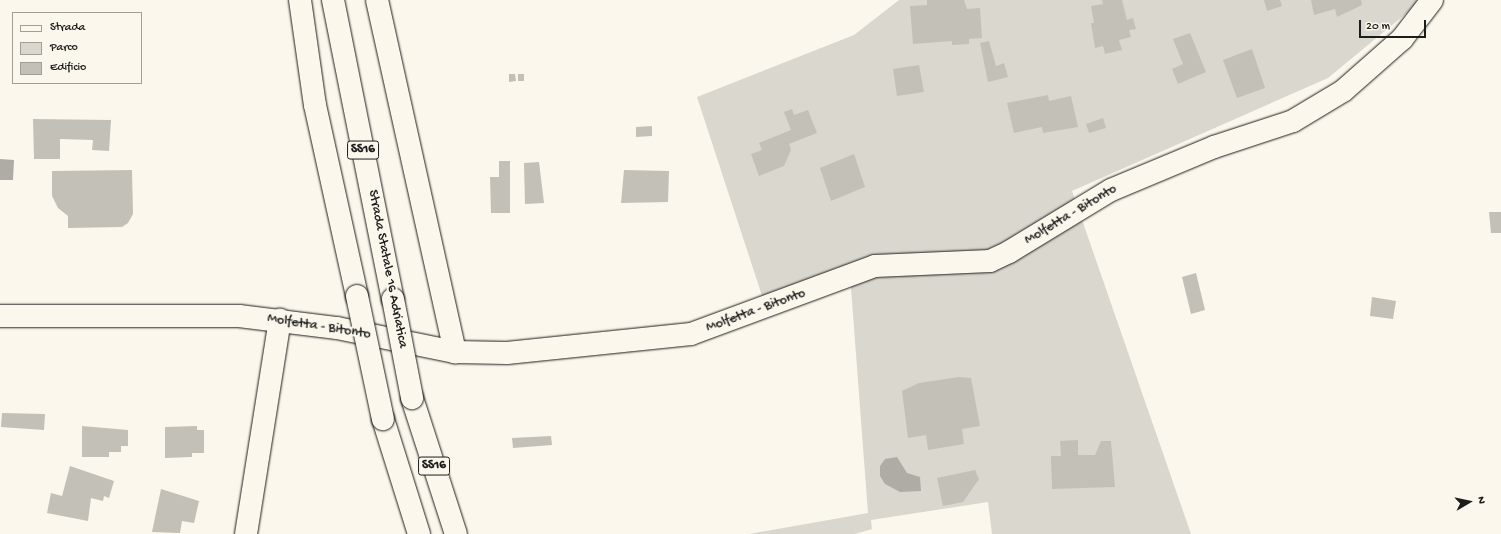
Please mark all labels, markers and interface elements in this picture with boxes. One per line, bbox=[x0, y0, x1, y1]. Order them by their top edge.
legend bbox=[12, 12, 142, 84]
scale bar bbox=[1361, 12, 1428, 38]
text: 20 m bbox=[1366, 20, 1390, 34]
text: Strada bbox=[50, 21, 85, 35]
text: Parco bbox=[50, 41, 78, 55]
text: Edificio bbox=[50, 61, 86, 75]
road number: SS16 bbox=[347, 139, 379, 161]
street label: Molfetta - Bitonto bbox=[1022, 181, 1120, 249]
street label: Strada Statale 16 Adriatica bbox=[363, 188, 411, 350]
street label: Molfetta - Bitonto bbox=[704, 285, 808, 337]
street label: Molfetta - Bitonto bbox=[266, 311, 372, 343]
road number: SS16 bbox=[418, 455, 450, 477]
north arrow bbox=[1449, 482, 1489, 522]
text: N bbox=[1474, 496, 1487, 505]

